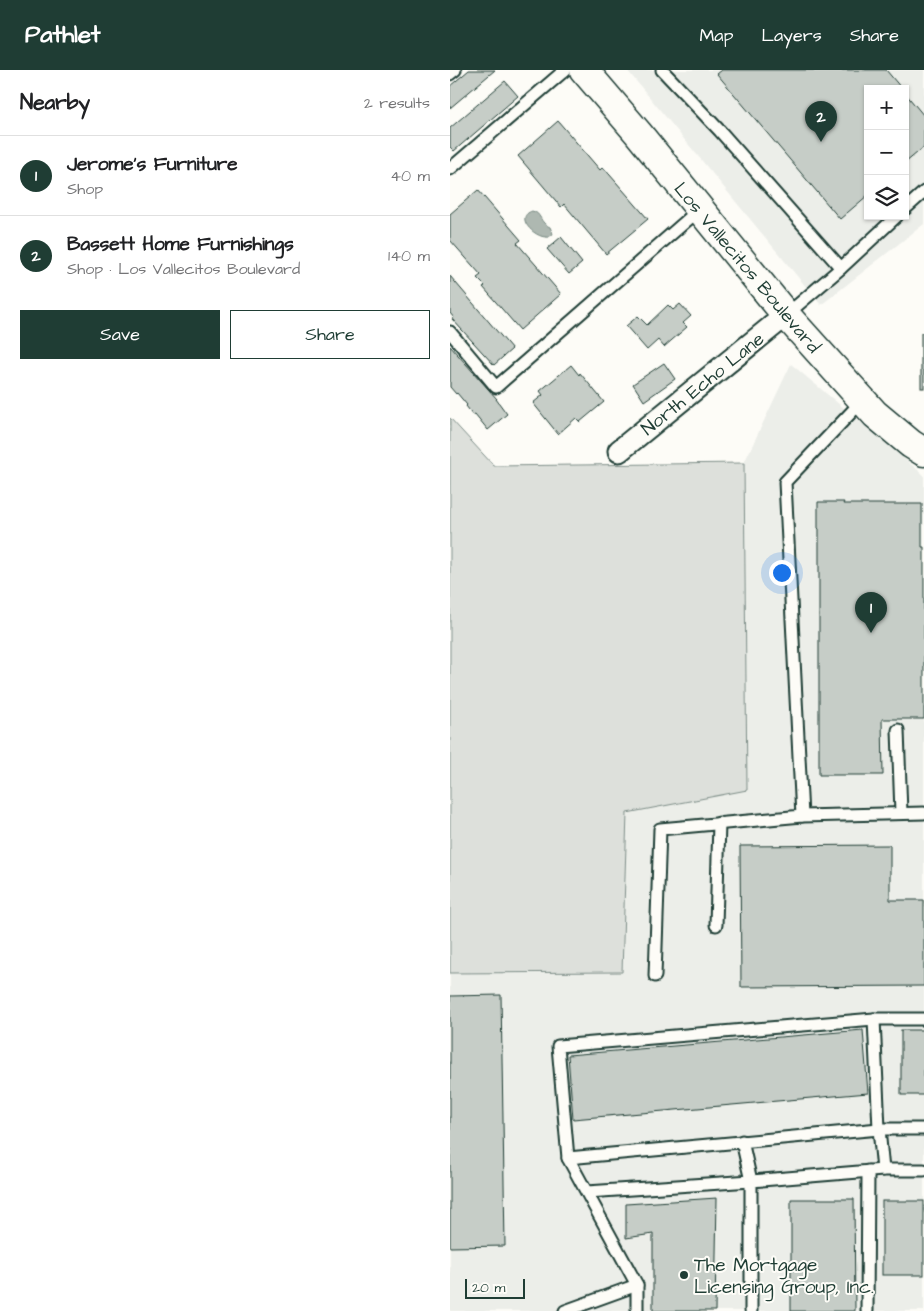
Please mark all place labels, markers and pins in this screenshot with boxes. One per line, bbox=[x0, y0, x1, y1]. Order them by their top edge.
pin: 2 bbox=[805, 101, 837, 142]
pin: 1 bbox=[855, 592, 887, 633]
place label: The Mortgage Licensing Group, Inc. bbox=[694, 1252, 874, 1302]
marker: The Mortgage Licensing Group, Inc. bbox=[678, 1269, 690, 1281]

